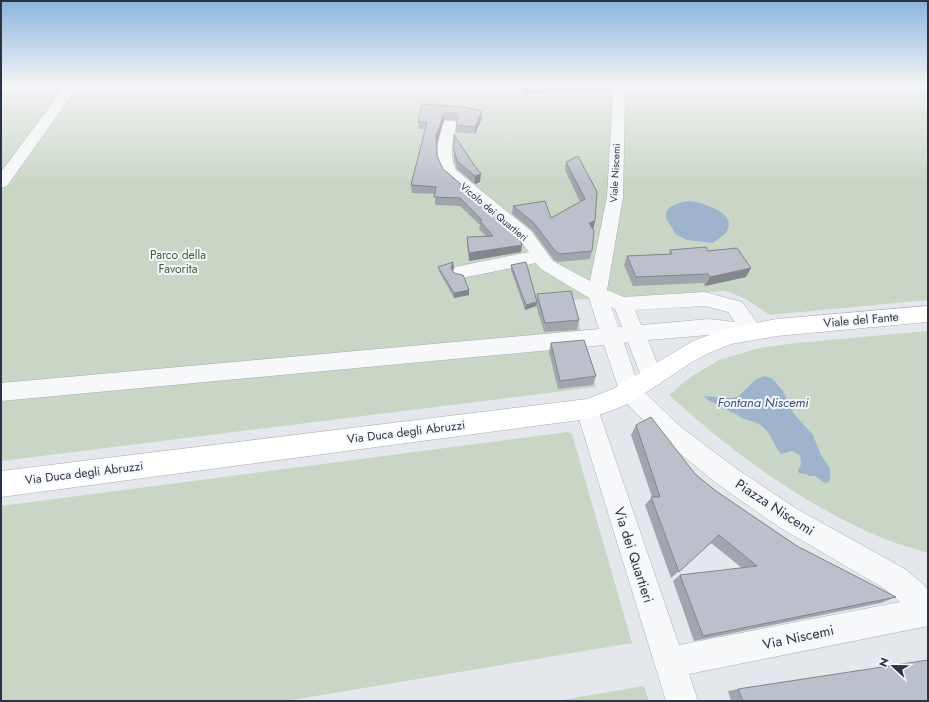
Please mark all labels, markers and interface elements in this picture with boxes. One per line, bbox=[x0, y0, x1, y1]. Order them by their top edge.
street label: Viale Niscemi bbox=[606, 143, 624, 203]
street label: Vicolo dei Quartieri bbox=[457, 179, 531, 245]
park label: Parco della Favorita bbox=[150, 246, 206, 278]
street label: Viale del Fante bbox=[823, 308, 899, 332]
water label: Fontana Niscemi bbox=[717, 393, 809, 412]
street label: Via Duca degli Abruzzi bbox=[346, 416, 466, 448]
street label: Via Duca degli Abruzzi bbox=[24, 457, 144, 489]
street label: Piazza Niscemi bbox=[731, 474, 819, 540]
street label: Via dei Quartieri bbox=[609, 505, 659, 605]
street label: Via Niscemi bbox=[761, 620, 835, 654]
north arrow bbox=[873, 646, 913, 686]
text: N bbox=[875, 655, 893, 669]

